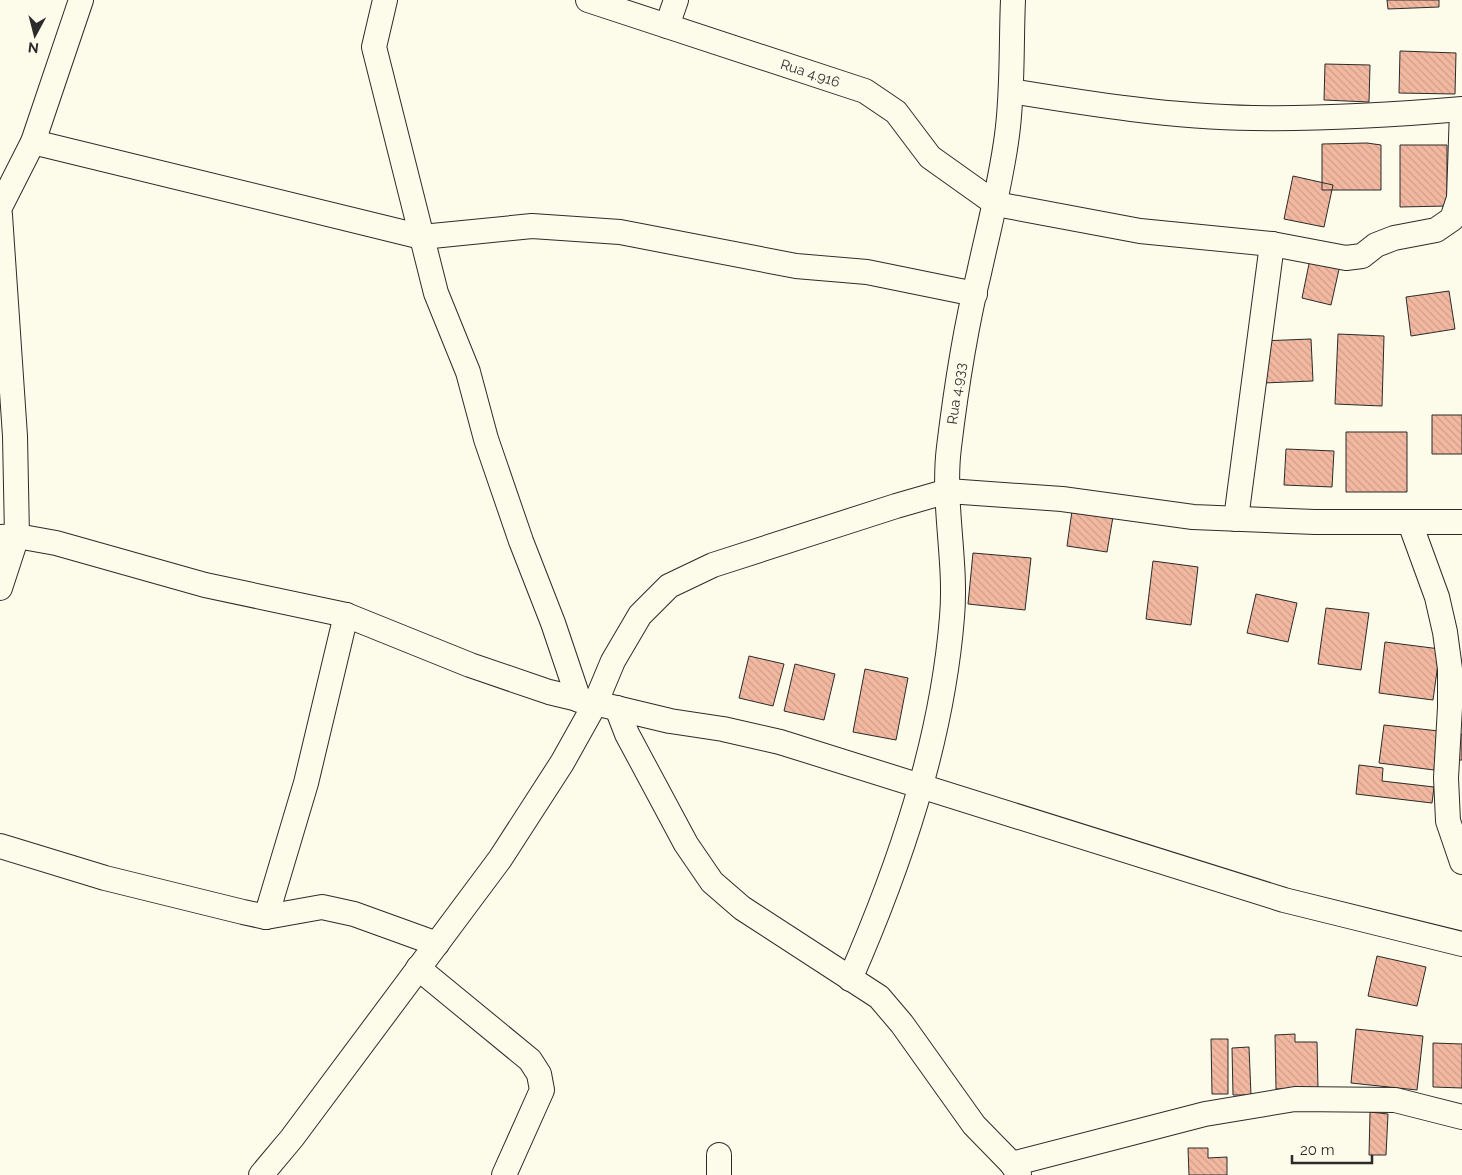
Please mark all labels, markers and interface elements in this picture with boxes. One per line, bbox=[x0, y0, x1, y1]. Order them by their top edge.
north arrow bbox=[10, 10, 60, 60]
text: N bbox=[27, 39, 40, 56]
street label: Rua 4.916 bbox=[779, 56, 842, 90]
street label: Rua 4.933 bbox=[944, 362, 969, 425]
scale bar bbox=[1292, 1132, 1372, 1164]
text: 20 m bbox=[1300, 1141, 1335, 1159]

